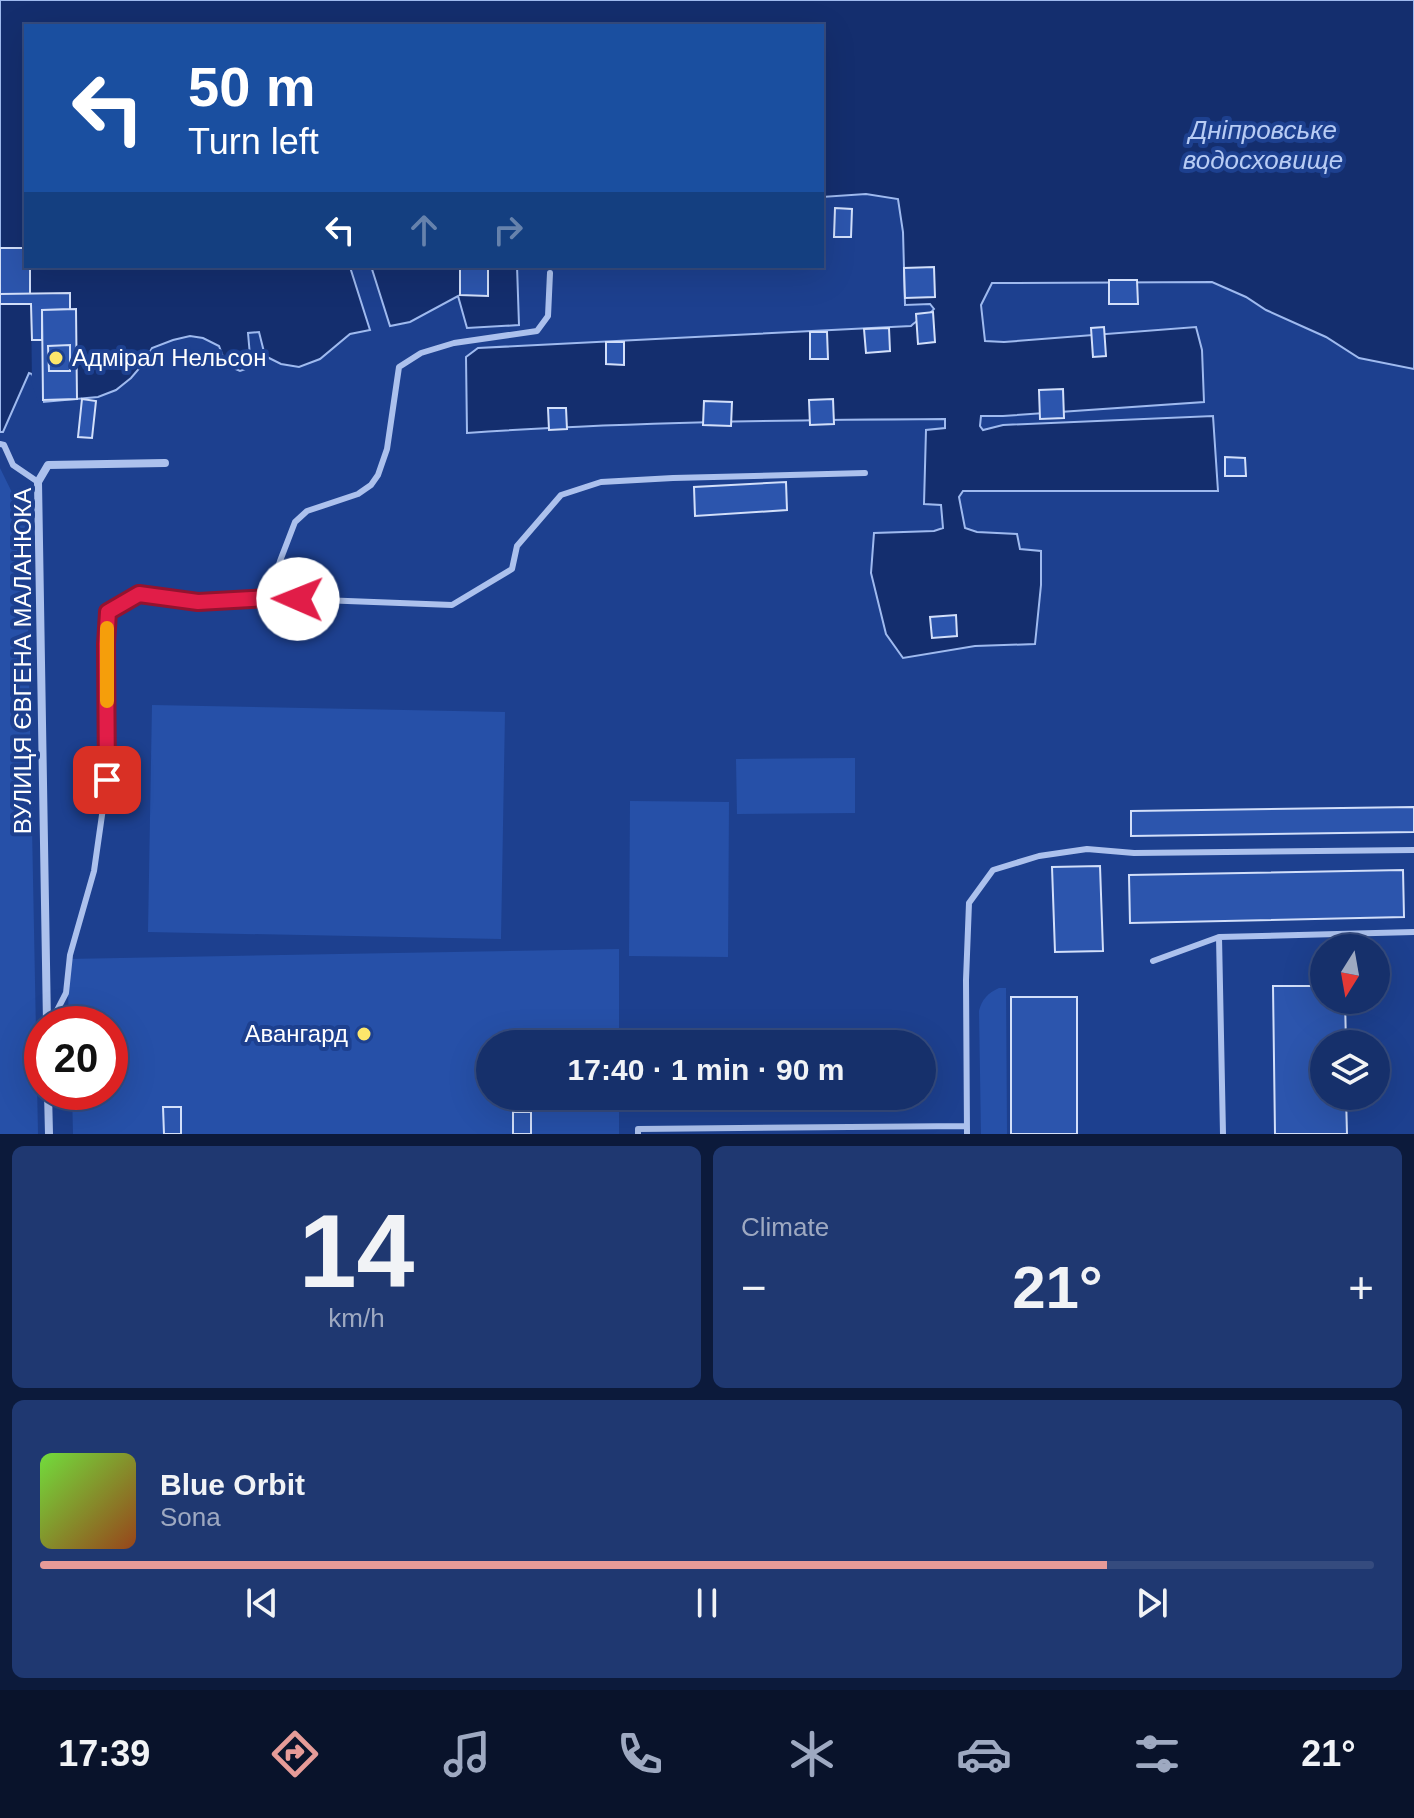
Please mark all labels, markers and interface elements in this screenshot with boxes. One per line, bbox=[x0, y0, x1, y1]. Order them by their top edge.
text: 50 m bbox=[188, 55, 316, 118]
icon: left bbox=[56, 56, 160, 160]
water label: Дніпровське водосховище bbox=[1183, 115, 1343, 175]
text: Turn left bbox=[188, 121, 319, 162]
icon: left bbox=[318, 208, 362, 252]
icon: ahead bbox=[402, 208, 446, 252]
icon: right bbox=[486, 208, 530, 252]
place label: Адмірал Нельсон bbox=[72, 344, 266, 371]
marker: Адмірал Нельсон bbox=[47, 349, 65, 367]
street label: ВУЛИЦЯ ЄВГЕНА МАЛАНЮКА bbox=[9, 488, 36, 834]
position arrow bbox=[256, 557, 340, 641]
pin bbox=[73, 746, 141, 814]
icon: arrive bbox=[85, 758, 129, 802]
north arrow bbox=[1310, 934, 1390, 1014]
map controls bbox=[1310, 934, 1390, 1110]
speed limit sign: 20 bbox=[24, 1006, 128, 1110]
place label: Авангард bbox=[245, 1020, 348, 1047]
marker: Авангард bbox=[355, 1025, 373, 1043]
button: layers bbox=[1310, 1030, 1390, 1110]
text: 17:40 · 1 min · 90 m bbox=[568, 1053, 844, 1086]
text: 14 bbox=[299, 1193, 414, 1309]
text: Climate bbox=[741, 1212, 829, 1242]
text: 21° bbox=[1012, 1254, 1103, 1321]
text: − bbox=[741, 1263, 767, 1312]
text: + bbox=[1348, 1263, 1374, 1312]
text: km/h bbox=[328, 1303, 385, 1333]
text: Blue Orbit bbox=[160, 1468, 305, 1501]
text: Sona bbox=[160, 1502, 221, 1532]
icon: previous bbox=[240, 1581, 284, 1625]
icon: pause bbox=[685, 1581, 729, 1625]
icon: next bbox=[1130, 1581, 1174, 1625]
icon: directions bbox=[267, 1726, 323, 1782]
icon: music bbox=[439, 1726, 495, 1782]
icon: phone bbox=[612, 1726, 668, 1782]
icon: climate bbox=[784, 1726, 840, 1782]
icon: car bbox=[956, 1726, 1012, 1782]
icon: filters bbox=[1129, 1726, 1185, 1782]
text: 17:39 bbox=[58, 1733, 150, 1774]
text: 21° bbox=[1301, 1733, 1356, 1774]

